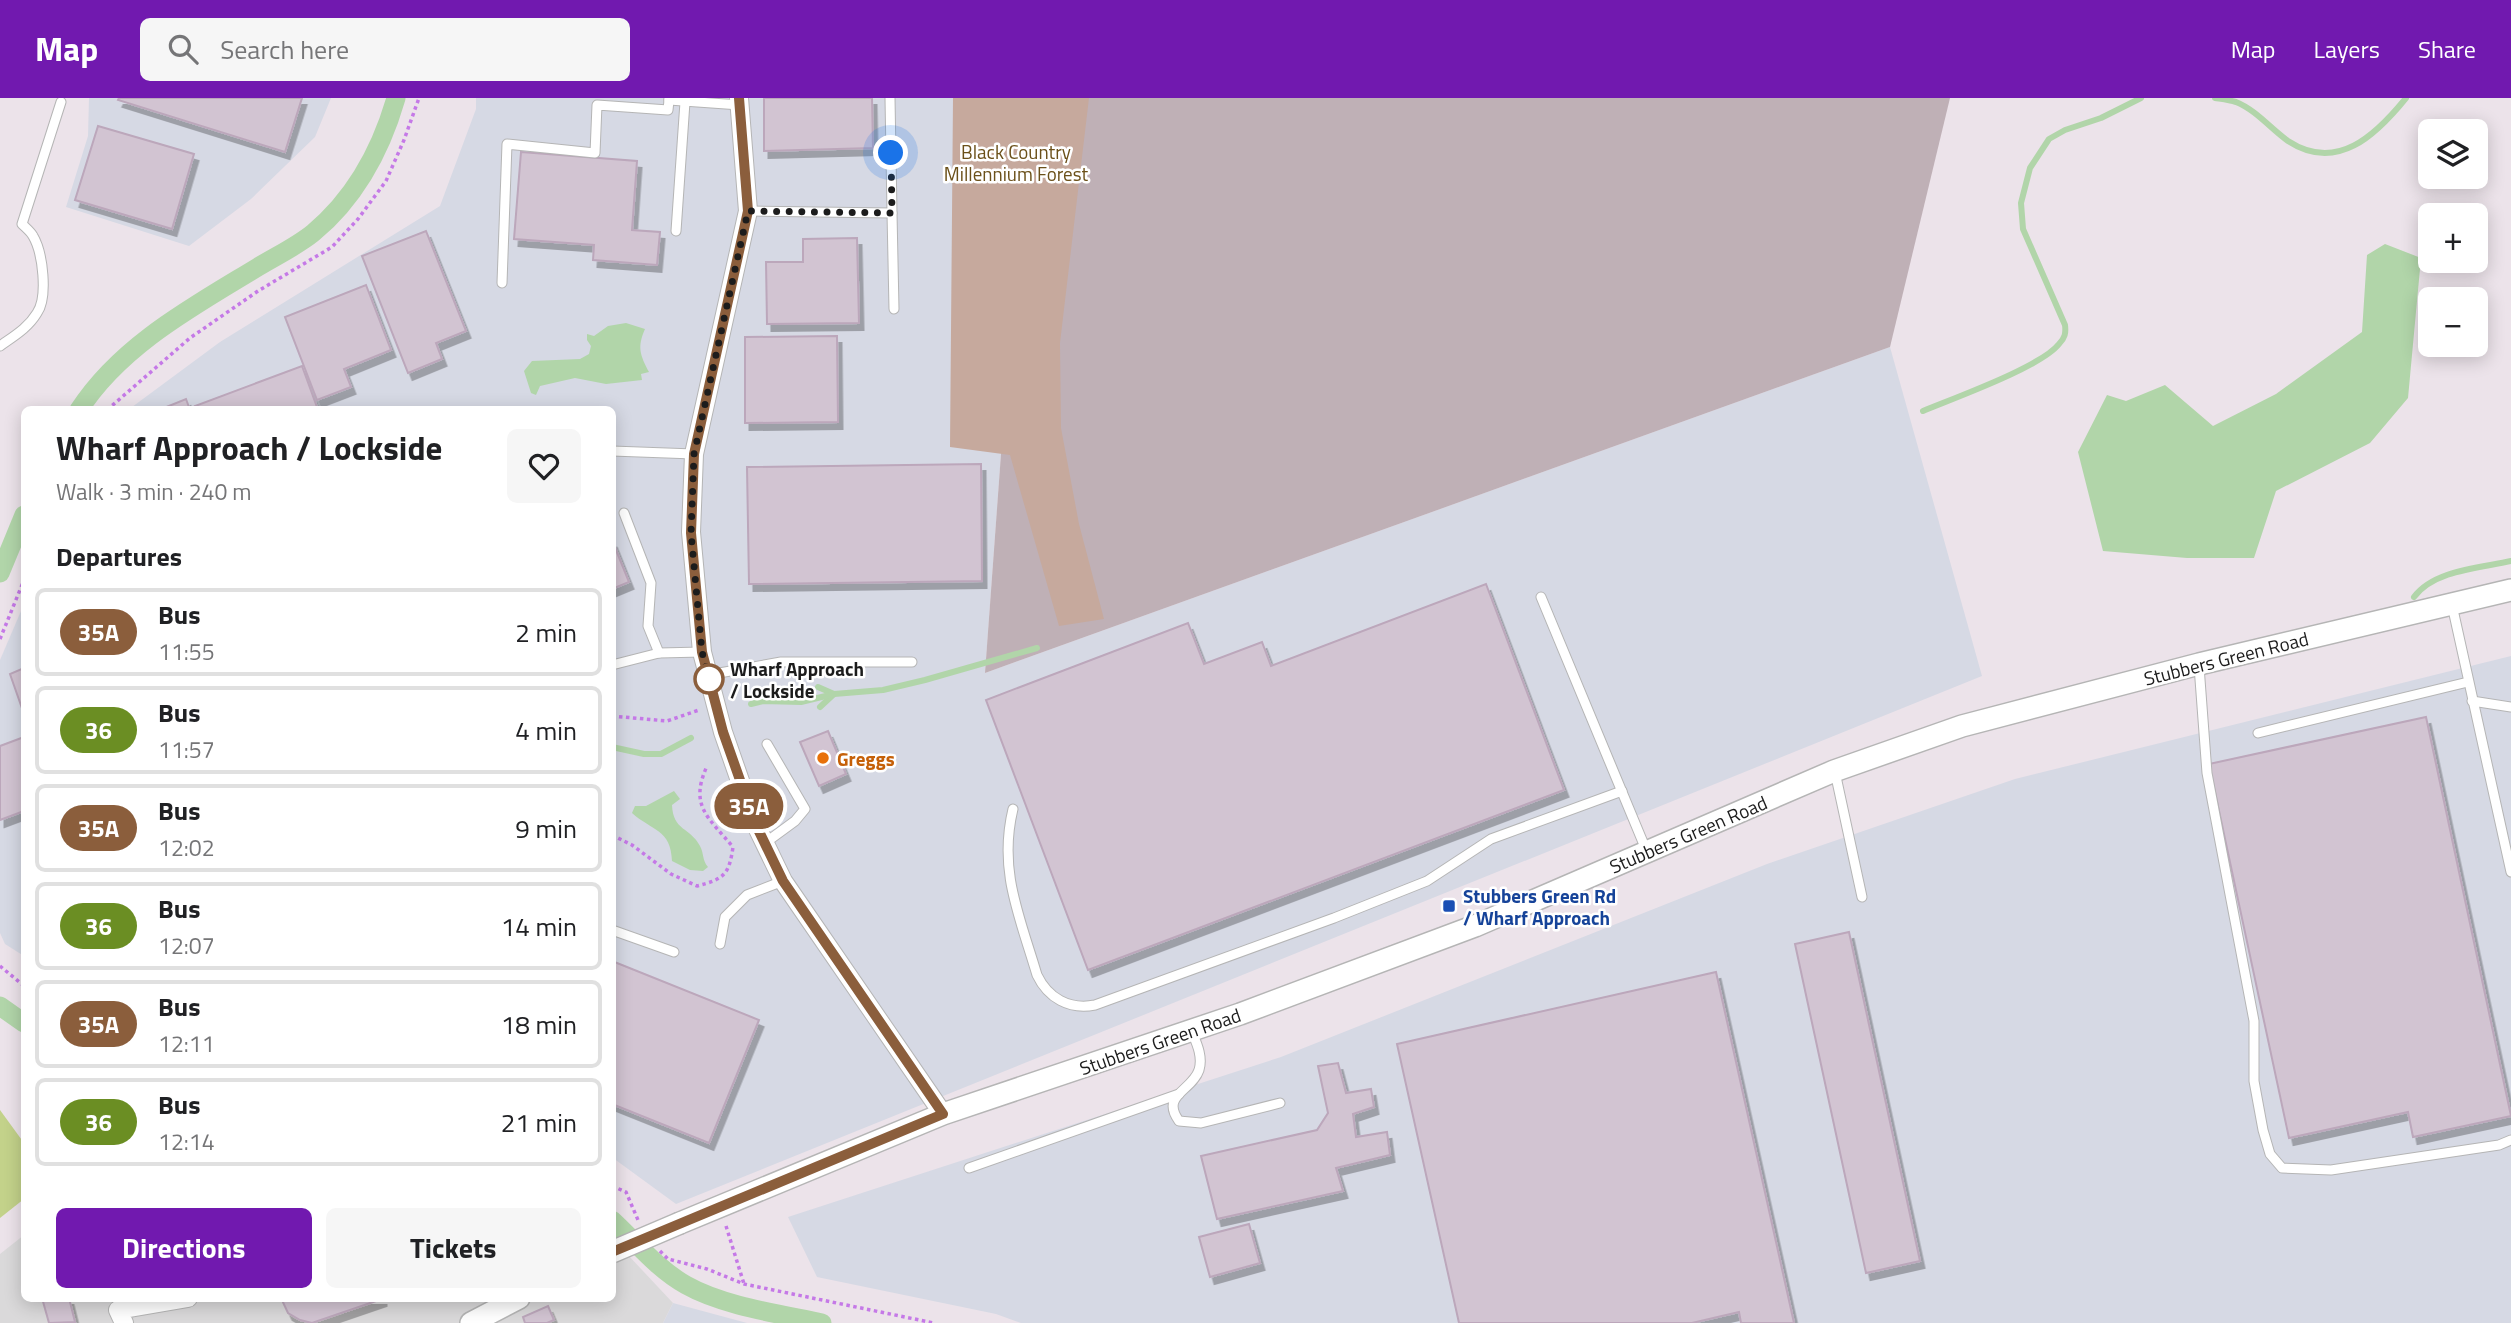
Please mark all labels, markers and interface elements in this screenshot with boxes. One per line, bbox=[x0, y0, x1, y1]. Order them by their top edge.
search box bbox=[140, 18, 630, 81]
text: Map bbox=[35, 24, 98, 74]
icon: search bbox=[164, 30, 202, 68]
text: Search here bbox=[220, 30, 349, 69]
text: Map bbox=[2231, 31, 2276, 67]
text: Layers bbox=[2314, 31, 2380, 67]
text: Share bbox=[2418, 31, 2476, 67]
map controls bbox=[2418, 119, 2488, 357]
button: layers bbox=[2418, 119, 2488, 189]
your location bbox=[873, 135, 908, 170]
park label: Black Country Millennium Forest bbox=[944, 137, 1089, 188]
button: + bbox=[2418, 203, 2488, 273]
button: − bbox=[2418, 287, 2488, 357]
text: Wharf Approach / Lockside bbox=[56, 423, 442, 473]
button: heart bbox=[507, 429, 581, 503]
text: Walk · 3 min · 240 m bbox=[56, 474, 252, 509]
text: Departures bbox=[56, 537, 182, 576]
text: Bus bbox=[158, 595, 200, 634]
text: 2 min bbox=[515, 613, 577, 652]
text: 35A bbox=[78, 614, 119, 650]
street label: Stubbers Green Road bbox=[2141, 624, 2311, 692]
text: 11:55 bbox=[158, 634, 215, 669]
place label: Wharf Approach / Lockside bbox=[730, 654, 864, 705]
marker: Wharf Approach / Lockside bbox=[694, 664, 724, 694]
text: Bus bbox=[158, 693, 200, 732]
text: 4 min bbox=[515, 711, 577, 750]
text: 36 bbox=[85, 712, 112, 748]
text: 11:57 bbox=[158, 732, 215, 767]
place label: Greggs bbox=[837, 744, 895, 773]
marker: Greggs bbox=[815, 750, 831, 766]
line badge: 35A bbox=[709, 783, 789, 829]
text: 35A bbox=[728, 788, 770, 824]
street label: Stubbers Green Road bbox=[1605, 788, 1771, 880]
text: Bus bbox=[158, 791, 200, 830]
text: 9 min bbox=[515, 809, 577, 848]
text: 35A bbox=[78, 810, 119, 846]
text: 12:02 bbox=[158, 830, 215, 865]
place label: Stubbers Green Rd / Wharf Approach bbox=[1463, 881, 1616, 932]
text: Bus bbox=[158, 889, 200, 928]
marker: Stubbers Green Rd / Wharf Approach bbox=[1441, 898, 1457, 914]
text: 14 min bbox=[501, 907, 577, 946]
text: 36 bbox=[85, 908, 112, 944]
text: 12:07 bbox=[158, 928, 215, 963]
text: Bus bbox=[158, 987, 200, 1026]
street label: Stubbers Green Road bbox=[1075, 1000, 1245, 1082]
text: 18 min bbox=[501, 1005, 577, 1044]
text: 35A bbox=[78, 1006, 119, 1042]
text: 12:11 bbox=[158, 1026, 215, 1061]
text: Bus bbox=[158, 1085, 200, 1124]
text: 21 min bbox=[501, 1103, 577, 1142]
text: 36 bbox=[85, 1104, 112, 1140]
text: 12:14 bbox=[158, 1124, 215, 1159]
button: Directions bbox=[56, 1208, 312, 1288]
button: Tickets bbox=[326, 1208, 581, 1288]

